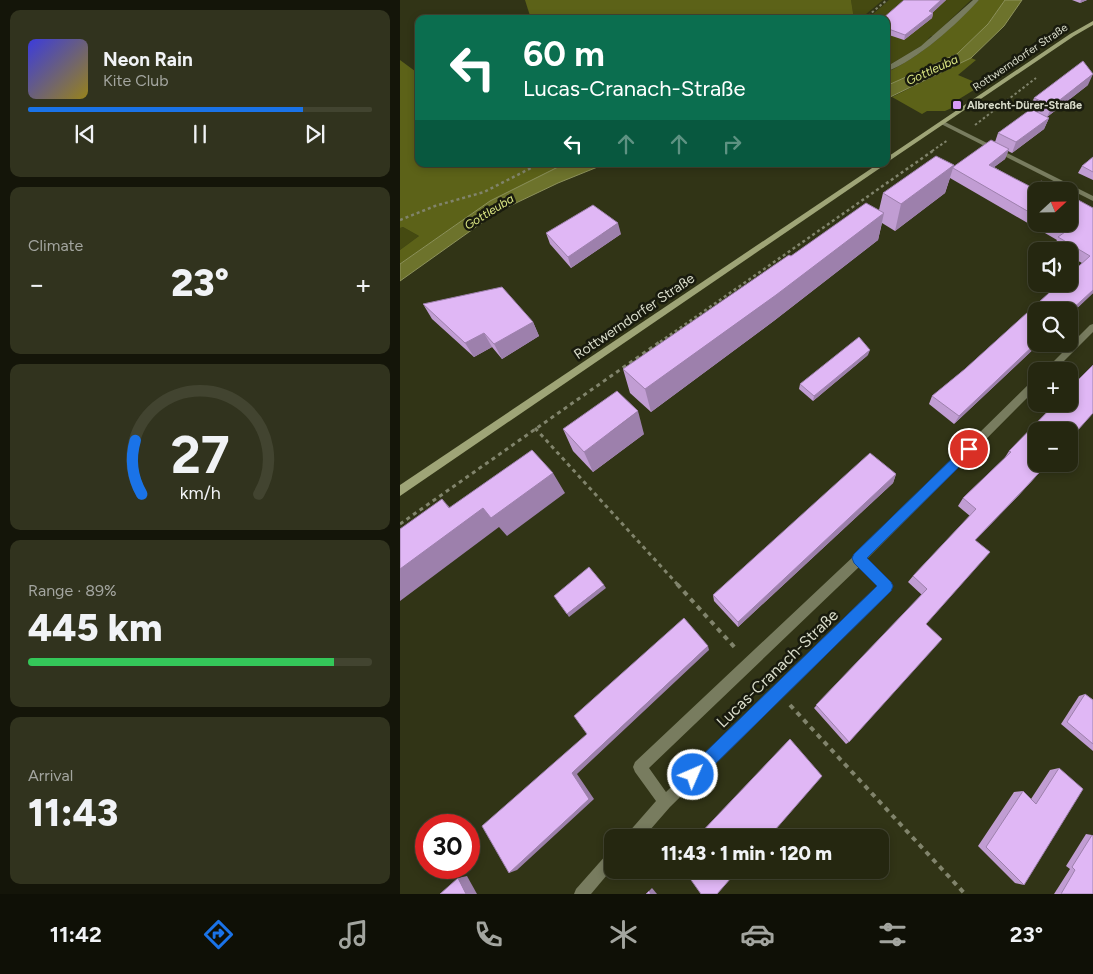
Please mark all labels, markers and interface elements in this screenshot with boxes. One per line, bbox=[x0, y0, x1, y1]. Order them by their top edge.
street label: Rottwerndorfer Straße bbox=[970, 21, 1070, 94]
text: 60 m bbox=[523, 33, 605, 75]
icon: left bbox=[440, 35, 505, 100]
text: Neon Rain bbox=[103, 48, 193, 71]
water label: Gottleuba bbox=[904, 52, 960, 88]
text: Kite Club bbox=[103, 71, 169, 90]
text: Lucas-Cranach-Straße bbox=[523, 75, 746, 102]
marker: Albrecht-Dürer-Straße bbox=[951, 99, 963, 111]
place label: Albrecht-Dürer-Straße bbox=[967, 99, 1082, 112]
icon: previous bbox=[71, 120, 99, 148]
icon: pause bbox=[186, 120, 214, 148]
icon: next bbox=[301, 120, 329, 148]
icon: left bbox=[559, 130, 587, 158]
icon: ahead bbox=[612, 130, 640, 158]
icon: ahead bbox=[665, 130, 693, 158]
icon: right bbox=[718, 130, 746, 158]
north arrow bbox=[1028, 182, 1078, 232]
map controls bbox=[1028, 182, 1078, 472]
water label: Gottleuba bbox=[462, 191, 516, 233]
text: Climate bbox=[28, 236, 83, 255]
button: sound bbox=[1028, 242, 1078, 292]
text: 23° bbox=[171, 260, 229, 306]
text: − bbox=[28, 267, 45, 301]
text: + bbox=[355, 267, 372, 301]
street label: Rottwerndorfer Straße bbox=[571, 270, 698, 363]
button: search bbox=[1028, 302, 1078, 352]
button: + bbox=[1028, 362, 1078, 412]
button: − bbox=[1028, 422, 1078, 472]
text: 27 bbox=[170, 424, 230, 486]
pin bbox=[948, 428, 990, 470]
icon: arrive bbox=[955, 435, 983, 463]
text: km/h bbox=[180, 482, 220, 503]
text: Range · 89% bbox=[28, 581, 117, 600]
text: 445 km bbox=[28, 605, 162, 651]
street label: Lucas-Cranach-Straße bbox=[713, 605, 842, 731]
position arrow bbox=[666, 748, 718, 800]
text: Arrival bbox=[28, 766, 73, 785]
text: 11:43 bbox=[28, 790, 118, 836]
speed limit sign: 30 bbox=[415, 814, 480, 879]
text: 11:43 · 1 min · 120 m bbox=[661, 842, 832, 865]
icon: directions bbox=[201, 917, 236, 952]
icon: music bbox=[336, 917, 371, 952]
icon: phone bbox=[471, 917, 506, 952]
icon: climate bbox=[606, 917, 641, 952]
icon: car bbox=[740, 917, 775, 952]
icon: filters bbox=[875, 917, 910, 952]
text: 11:42 bbox=[50, 921, 102, 948]
text: 23° bbox=[1010, 921, 1043, 948]

